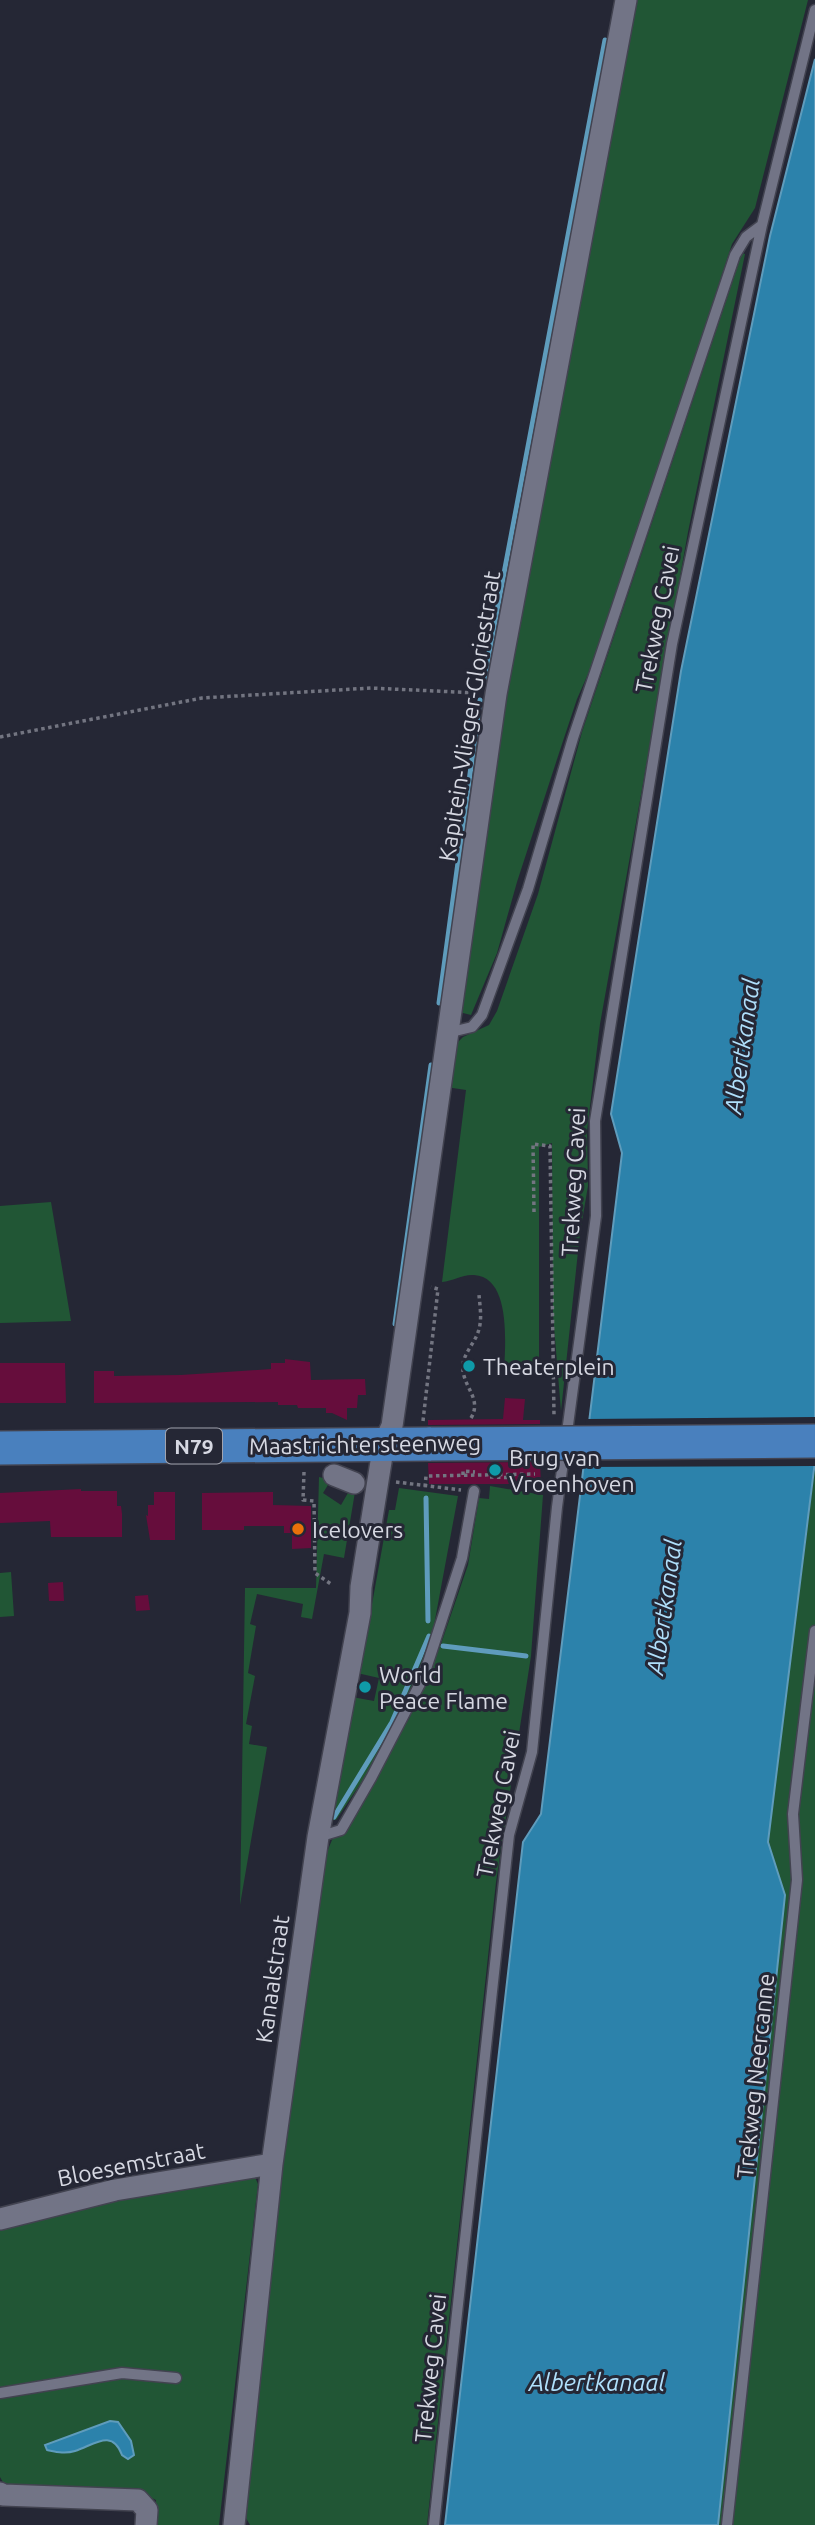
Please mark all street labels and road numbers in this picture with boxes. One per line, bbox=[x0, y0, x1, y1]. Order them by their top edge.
street label: Trekweg Cavei bbox=[630, 543, 684, 695]
street label: Kapitein-Vlieger-Gloriestraat bbox=[434, 569, 504, 863]
street label: Trekweg Cavei bbox=[557, 1107, 589, 1257]
road number: N79 bbox=[166, 1428, 222, 1464]
street label: Maastrichtersteenweg bbox=[249, 1429, 481, 1459]
street label: Trekweg Cavei bbox=[471, 1728, 525, 1880]
street label: Kanaalstraat bbox=[251, 1913, 293, 2045]
street label: Trekweg Neercanne bbox=[732, 1972, 778, 2180]
street label: Bloesemstraat bbox=[55, 2137, 207, 2191]
street label: Trekweg Cavei bbox=[410, 2292, 450, 2444]

